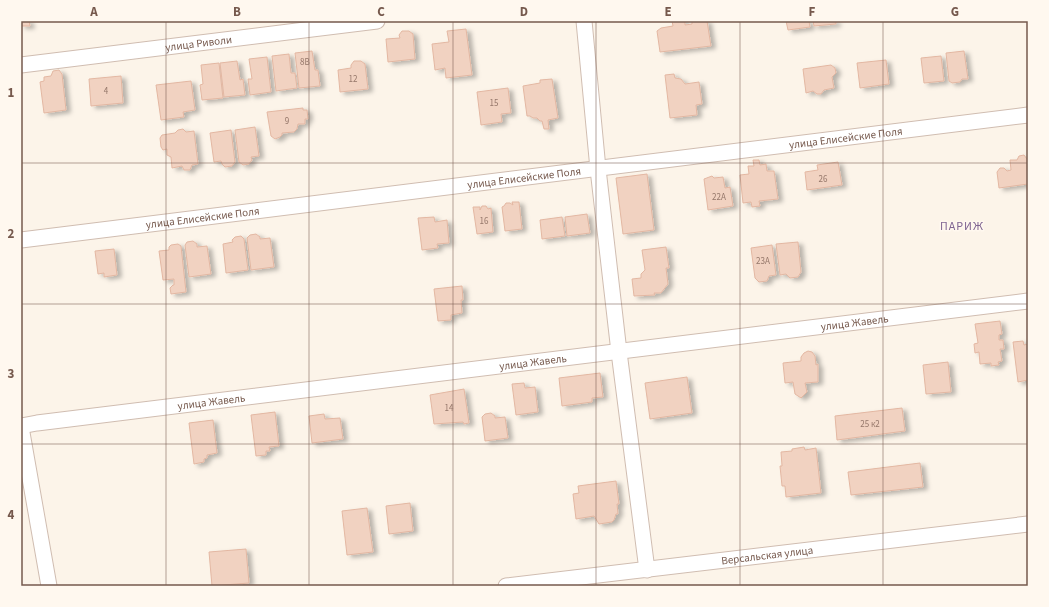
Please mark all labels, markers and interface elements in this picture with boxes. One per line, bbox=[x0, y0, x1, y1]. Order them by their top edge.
text: A bbox=[89, 3, 98, 21]
text: B bbox=[233, 3, 241, 21]
text: C bbox=[377, 3, 385, 21]
text: D bbox=[520, 3, 528, 21]
text: E bbox=[664, 3, 672, 21]
text: F bbox=[809, 3, 816, 21]
text: G bbox=[951, 3, 959, 21]
street label: улица Риволи bbox=[164, 31, 233, 55]
house number: 8В bbox=[300, 56, 310, 69]
house number: 12 bbox=[349, 73, 358, 86]
text: 1 bbox=[8, 84, 15, 102]
house number: 4 bbox=[104, 85, 109, 98]
house number: 15 bbox=[490, 97, 499, 110]
house number: 9 bbox=[285, 115, 290, 128]
street label: улица Елисейские Поля bbox=[788, 123, 903, 152]
street label: улица Елисейские Поля bbox=[466, 163, 582, 192]
house number: 26 bbox=[819, 173, 828, 186]
house number: 22А bbox=[712, 191, 726, 204]
street label: улица Елисейские Поля bbox=[145, 203, 260, 232]
house number: 16 bbox=[480, 215, 489, 228]
district label: ПАРИЖ bbox=[940, 218, 984, 235]
text: 2 bbox=[8, 225, 15, 243]
house number: 23А bbox=[756, 255, 770, 268]
street label: улица Жавель bbox=[820, 311, 889, 334]
street label: улица Жавель bbox=[498, 350, 568, 374]
text: 3 bbox=[8, 365, 15, 383]
street label: улица Жавель bbox=[177, 390, 246, 413]
house number: 14 bbox=[445, 402, 454, 415]
house number: 25 к2 bbox=[860, 418, 880, 431]
text: 4 bbox=[8, 506, 15, 524]
street label: Версальская улица bbox=[720, 542, 814, 568]

